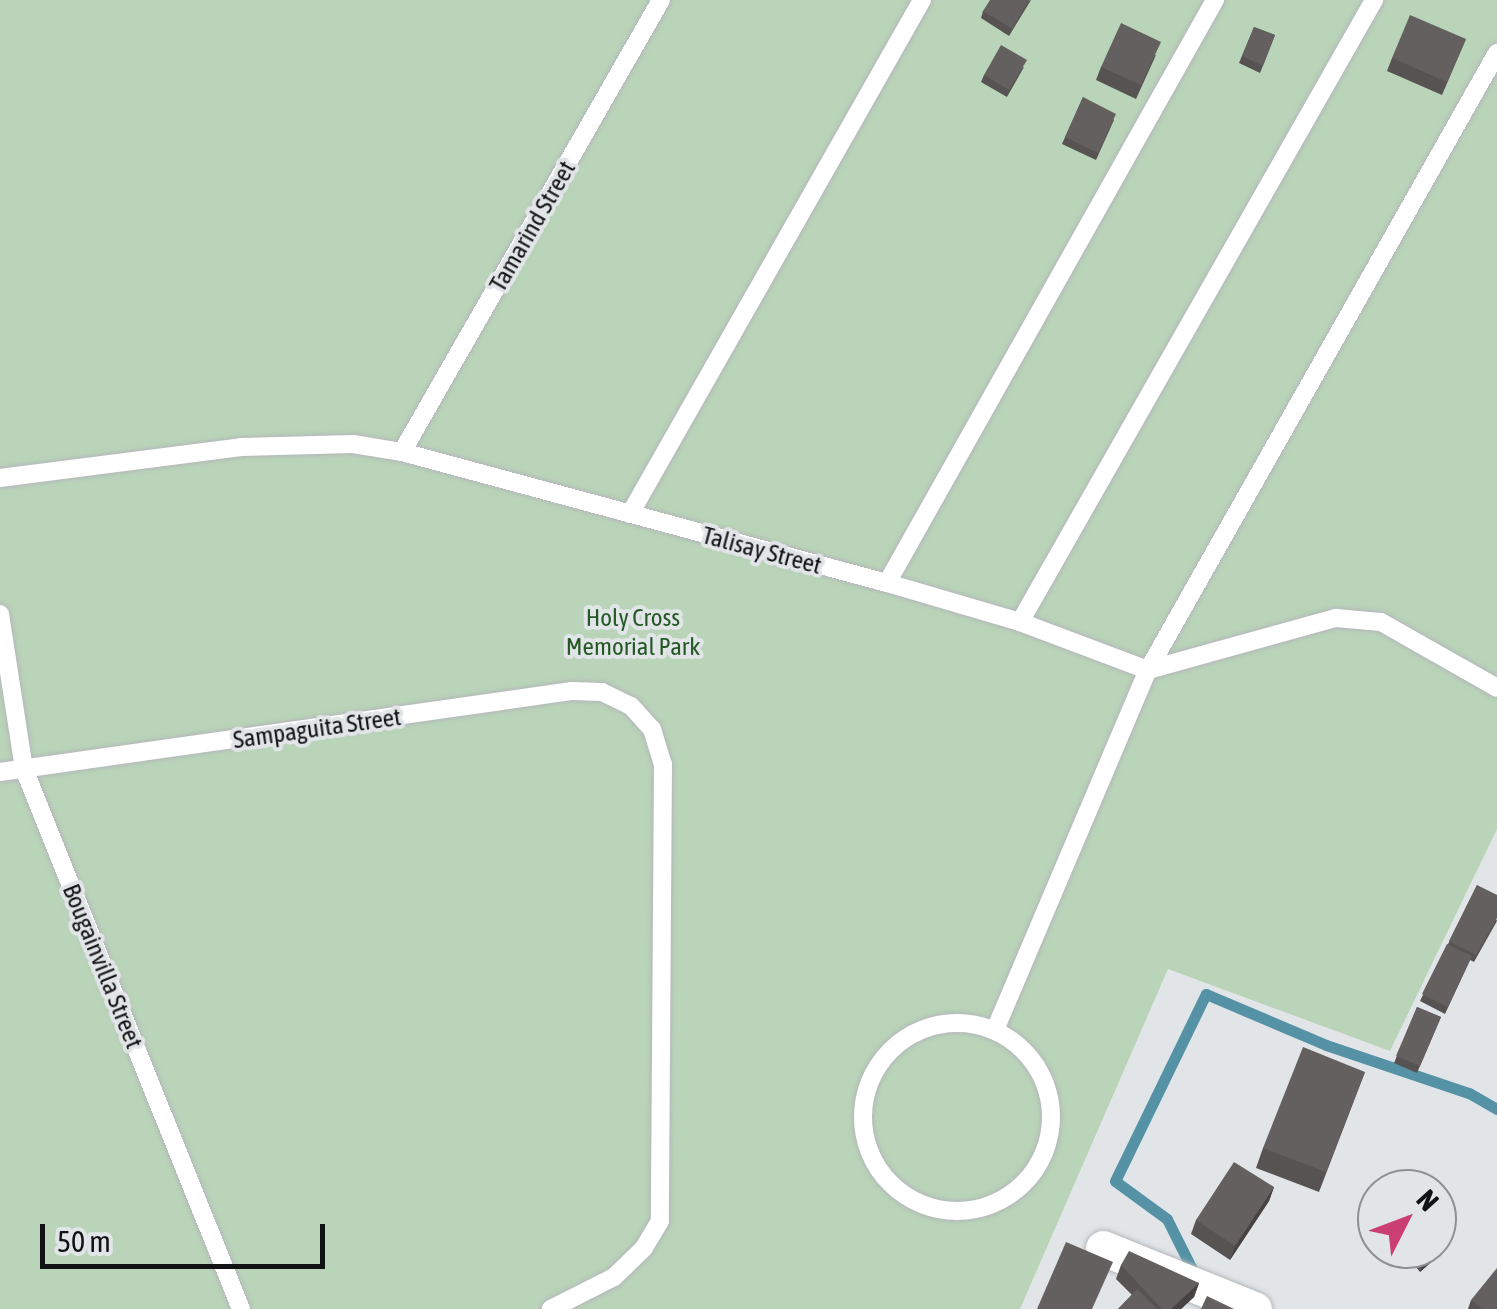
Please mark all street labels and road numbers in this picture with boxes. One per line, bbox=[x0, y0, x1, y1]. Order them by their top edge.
street label: Tamarind Street bbox=[483, 155, 581, 297]
street label: Talisay Street bbox=[699, 520, 825, 580]
street label: Sampaguita Street bbox=[231, 701, 403, 755]
street label: Bougainvilla Street bbox=[56, 879, 150, 1053]

